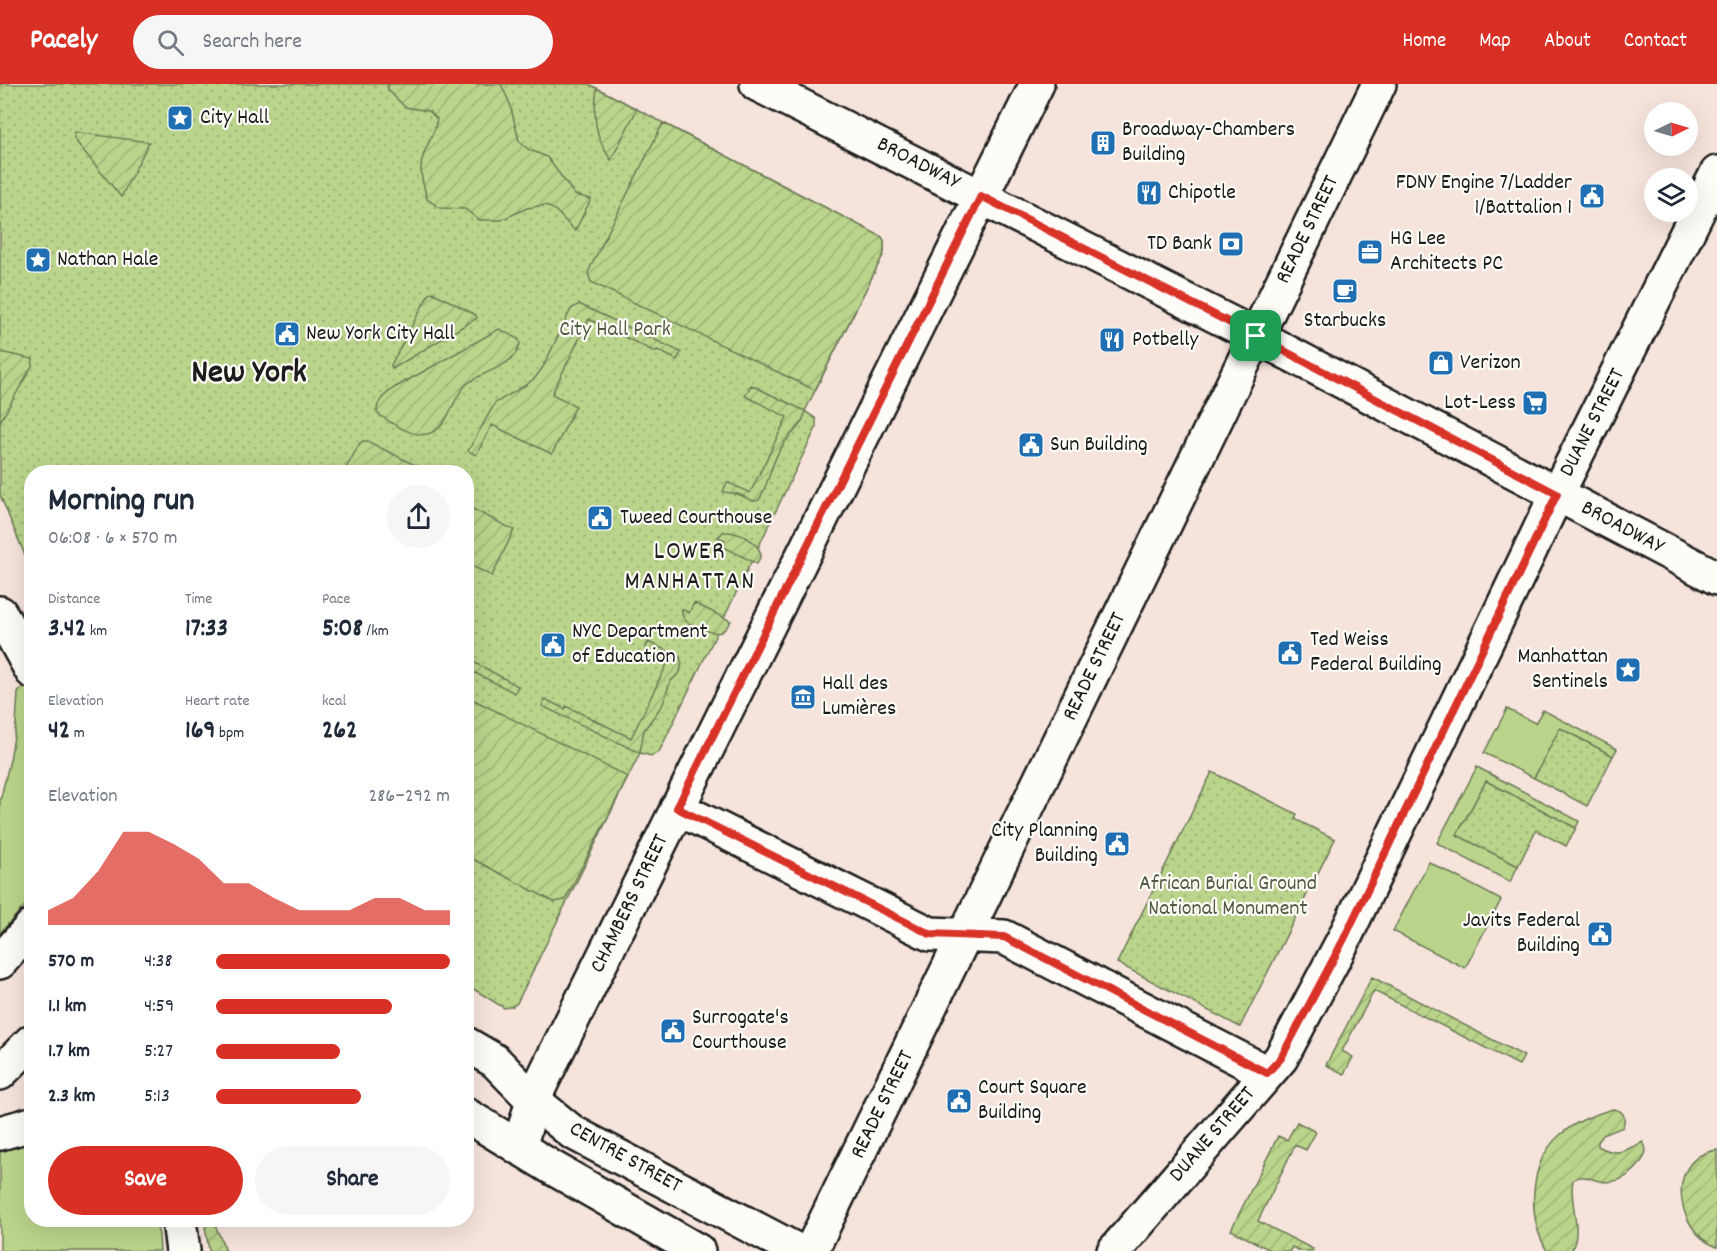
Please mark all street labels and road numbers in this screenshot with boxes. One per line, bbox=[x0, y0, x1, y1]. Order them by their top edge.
street label: BROADWAY bbox=[871, 130, 966, 199]
street label: READE STREET bbox=[1268, 170, 1348, 289]
street label: DUANE STREET bbox=[1552, 363, 1634, 483]
street label: BROADWAY bbox=[1575, 493, 1670, 563]
street label: READE STREET bbox=[1055, 607, 1135, 726]
street label: CHAMBERS STREET bbox=[583, 829, 677, 979]
street label: READE STREET bbox=[843, 1045, 923, 1164]
street label: DUANE STREET bbox=[1163, 1080, 1263, 1190]
street label: CENTRE STREET bbox=[563, 1114, 687, 1202]

